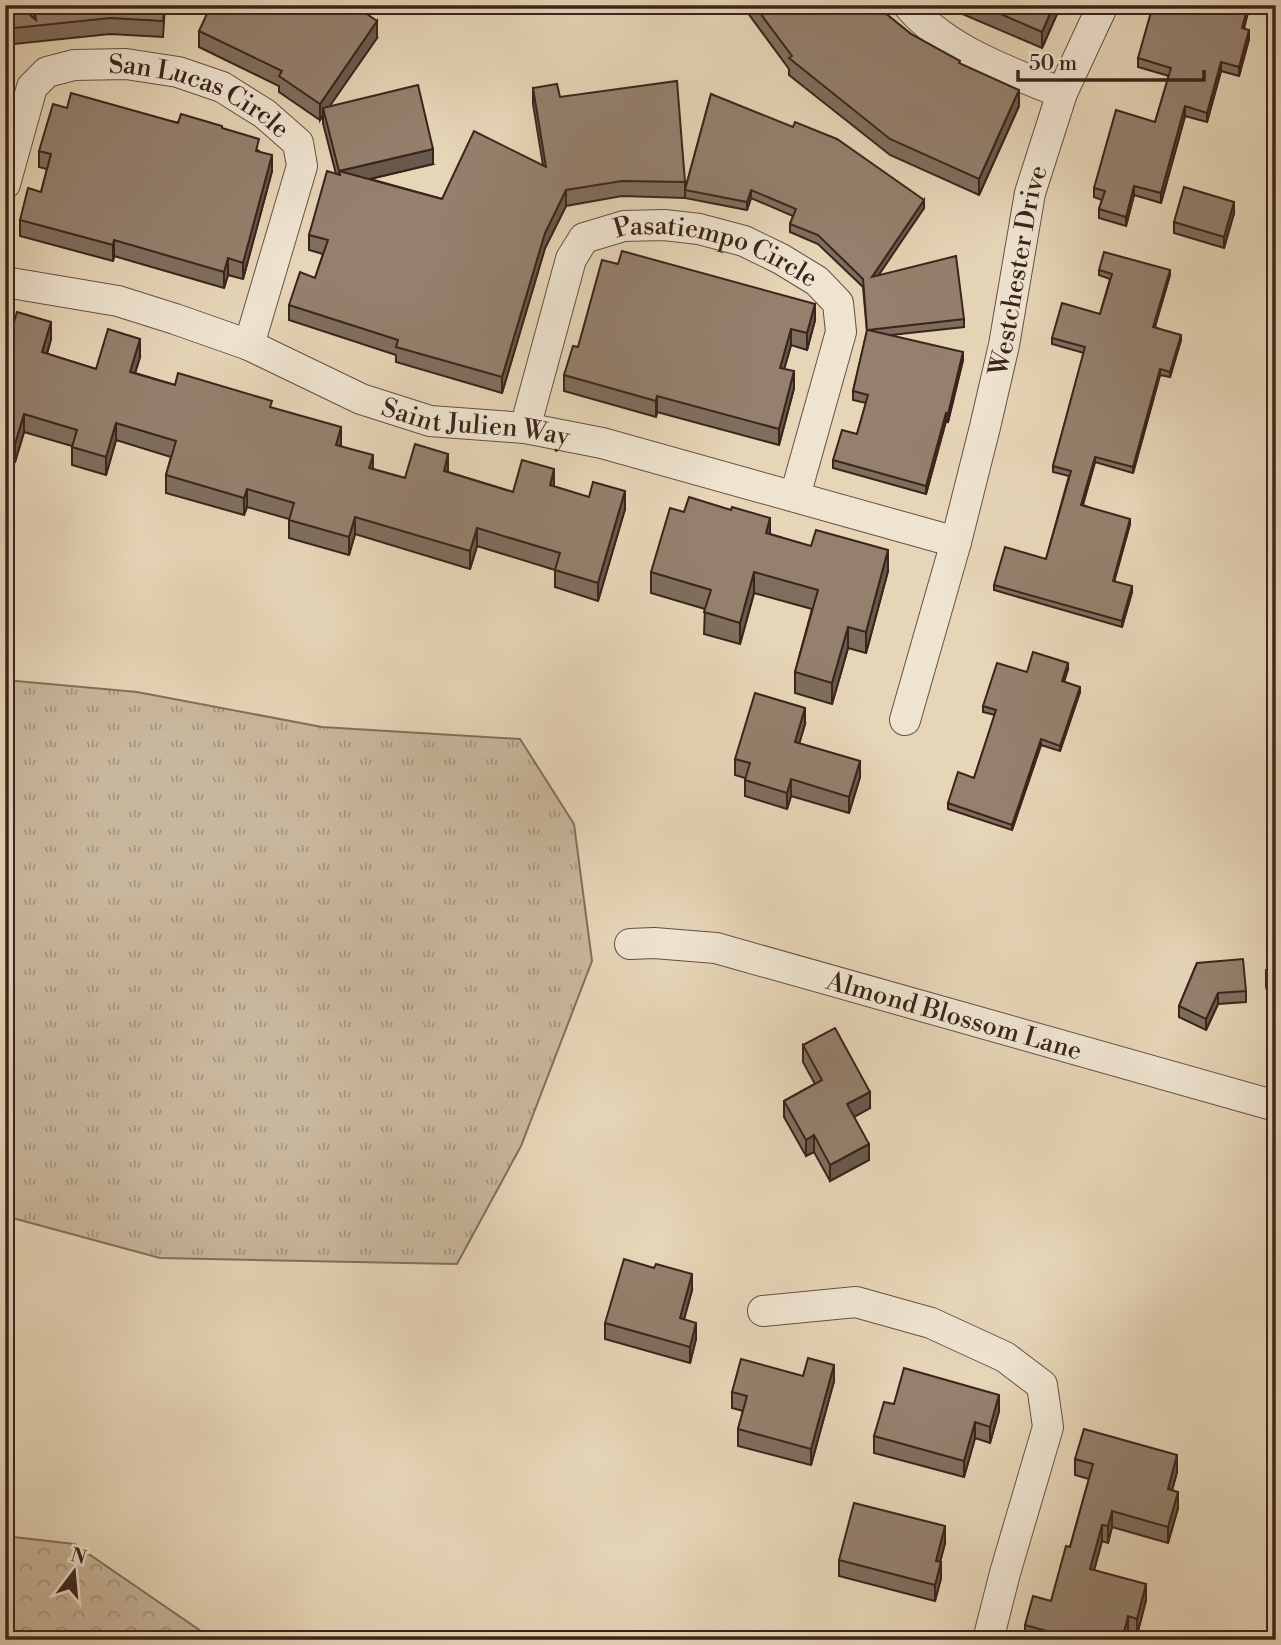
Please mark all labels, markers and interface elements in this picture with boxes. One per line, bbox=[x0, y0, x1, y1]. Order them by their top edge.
scale bar bbox=[1018, 38, 1204, 82]
street label: San Lucas Circle bbox=[108, 49, 296, 145]
text: 50 m bbox=[1029, 51, 1077, 77]
street label: Westchester Drive bbox=[982, 161, 1055, 380]
street label: Pasatiempo Circle bbox=[610, 210, 823, 295]
street label: Saint Julien Way bbox=[377, 392, 573, 453]
street label: Almond Blossom Lane bbox=[822, 965, 1085, 1067]
north arrow bbox=[38, 1536, 108, 1606]
text: N bbox=[68, 1543, 89, 1570]

